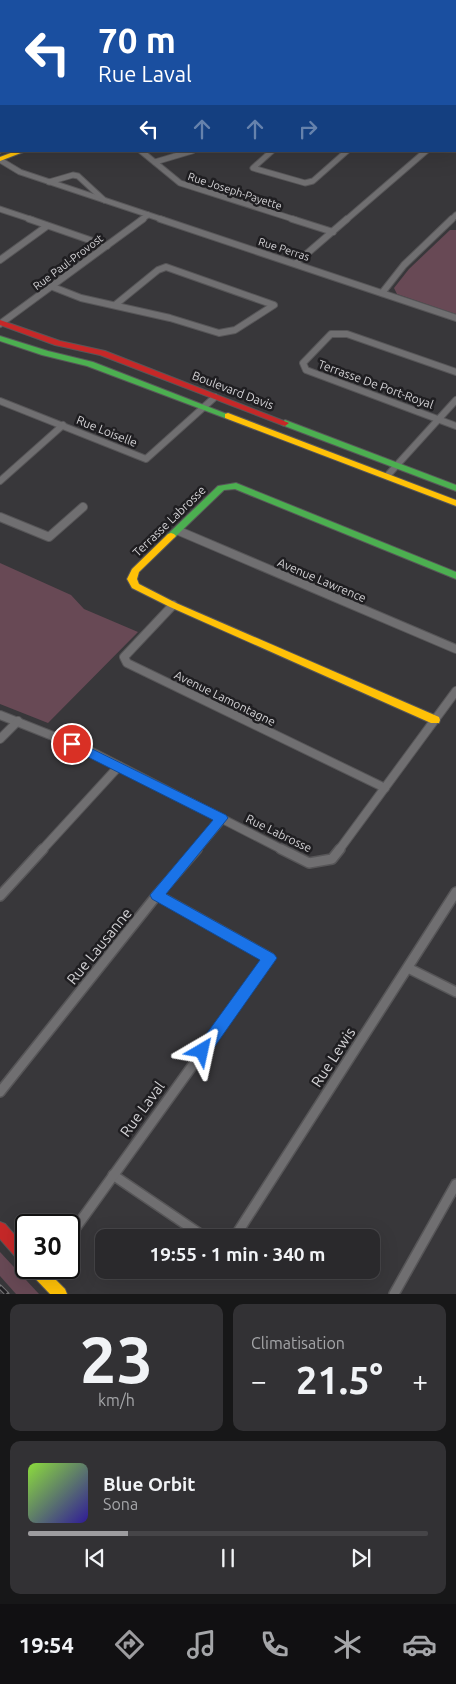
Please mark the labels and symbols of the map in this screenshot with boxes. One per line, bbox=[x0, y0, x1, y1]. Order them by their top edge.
street label: Rue Joseph-Payette bbox=[186, 170, 284, 212]
street label: Rue Paul-Provost bbox=[31, 231, 106, 292]
street label: Rue Perras bbox=[257, 235, 311, 263]
street label: Terrasse De Port-Royal bbox=[317, 357, 435, 411]
street label: Boulevard Davis bbox=[190, 368, 276, 412]
street label: Rue Loiselle bbox=[75, 413, 139, 449]
street label: Terrasse Labrosse bbox=[130, 483, 208, 559]
street label: Avenue Lawrence bbox=[276, 555, 368, 605]
street label: Avenue Lamontagne bbox=[172, 668, 278, 728]
pin bbox=[51, 723, 93, 765]
street label: Rue Labrosse bbox=[244, 811, 314, 855]
street label: Rue Lausanne bbox=[63, 904, 135, 988]
position arrow bbox=[175, 1024, 227, 1076]
street label: Rue Lewis bbox=[308, 1024, 358, 1090]
street label: Rue Laval bbox=[116, 1078, 168, 1140]
speed limit sign: 30 bbox=[15, 1214, 80, 1279]

